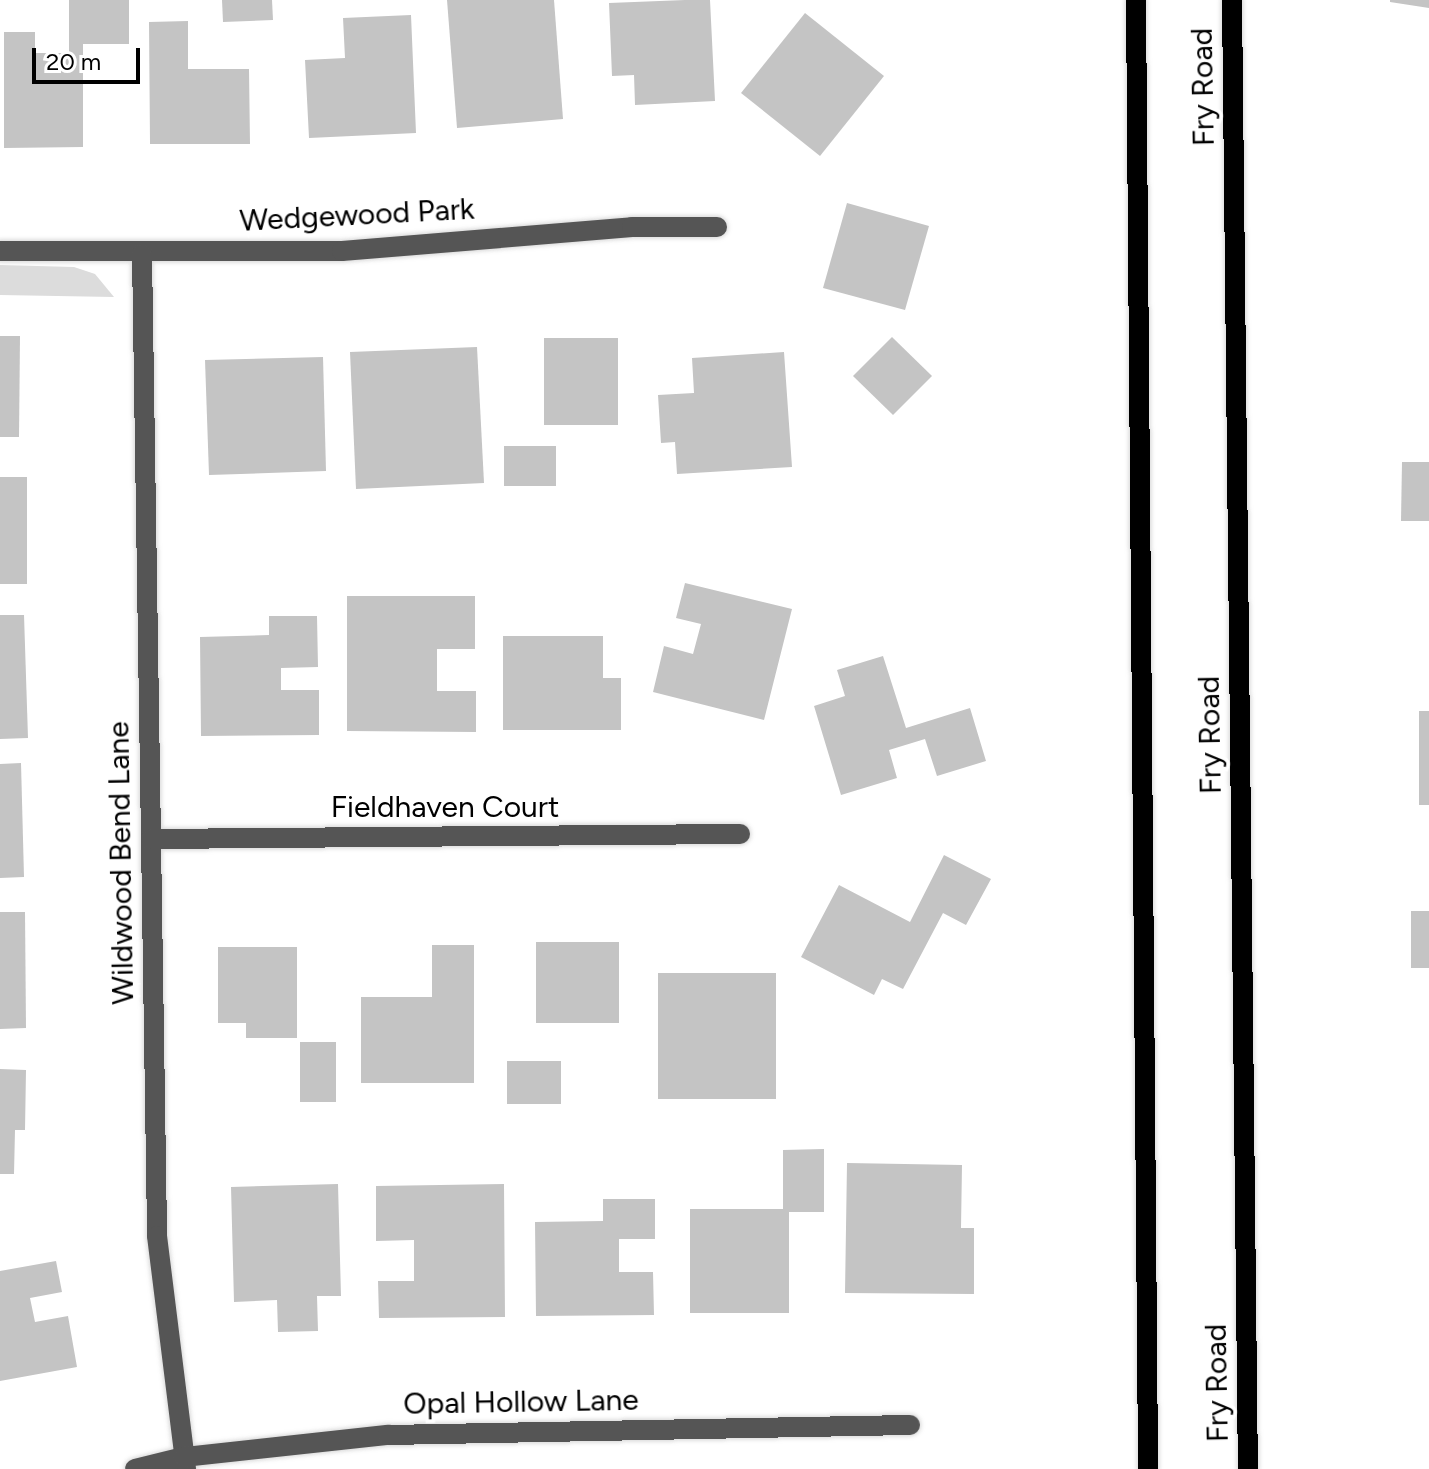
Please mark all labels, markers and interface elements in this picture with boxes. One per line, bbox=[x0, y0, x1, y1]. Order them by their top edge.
street label: Fry Road bbox=[1184, 28, 1222, 146]
scale bar bbox=[36, 32, 144, 82]
text: 20 m bbox=[46, 47, 101, 76]
street label: Wedgewood Park bbox=[239, 191, 475, 239]
street label: Fry Road bbox=[1191, 676, 1229, 794]
street label: Wildwood Bend Lane bbox=[101, 721, 141, 1005]
street label: Fieldhaven Court bbox=[331, 789, 559, 825]
street label: Fry Road bbox=[1198, 1324, 1236, 1442]
street label: Opal Hollow Lane bbox=[403, 1382, 639, 1422]

